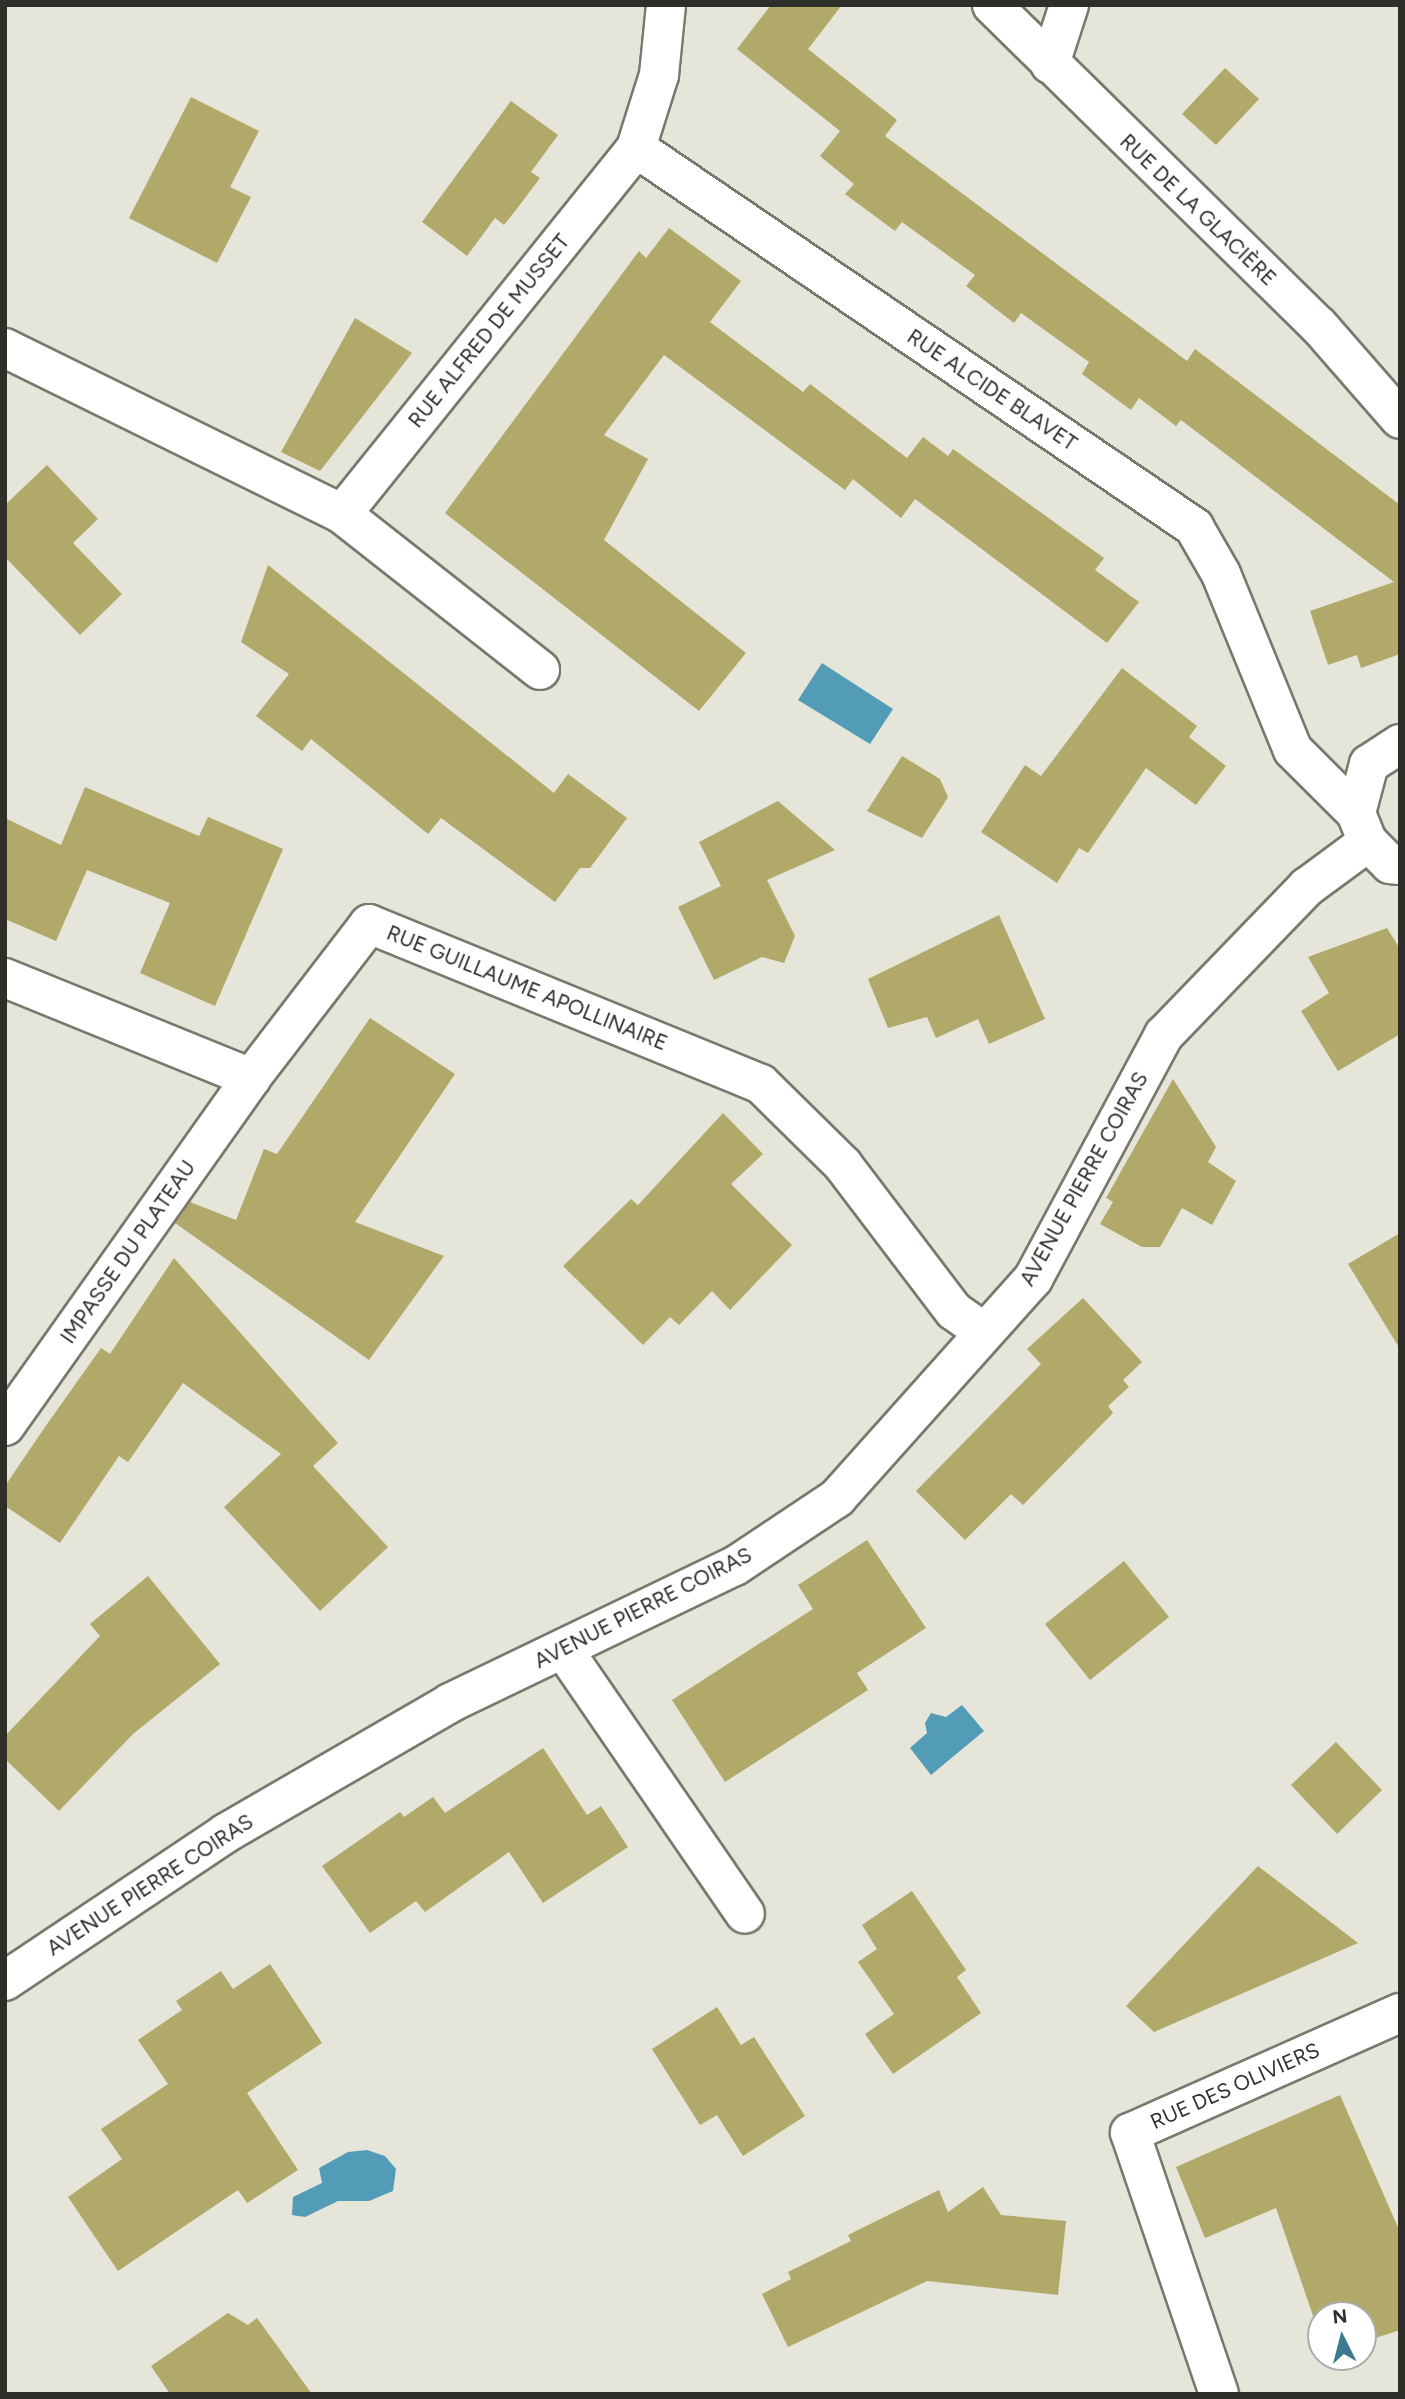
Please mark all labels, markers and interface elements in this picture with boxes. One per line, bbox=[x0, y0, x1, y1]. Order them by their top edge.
street label: RUE DE LA GLACIÈRE bbox=[1115, 129, 1281, 291]
street label: RUE ALFRED DE MUSSET bbox=[403, 229, 575, 433]
street label: RUE ALCIDE BLAVET bbox=[902, 324, 1082, 456]
street label: RUE GUILLAUME APOLLINAIRE bbox=[383, 920, 671, 1056]
street label: AVENUE PIERRE COIRAS bbox=[1015, 1068, 1153, 1290]
street label: IMPASSE DU PLATEAU bbox=[55, 1156, 201, 1348]
street label: AVENUE PIERRE COIRAS bbox=[530, 1542, 756, 1674]
street label: AVENUE PIERRE COIRAS bbox=[42, 1809, 258, 1961]
street label: RUE DES OLIVIERS bbox=[1147, 2037, 1323, 2135]
north arrow bbox=[1307, 2301, 1377, 2371]
text: N bbox=[1331, 2304, 1348, 2329]

